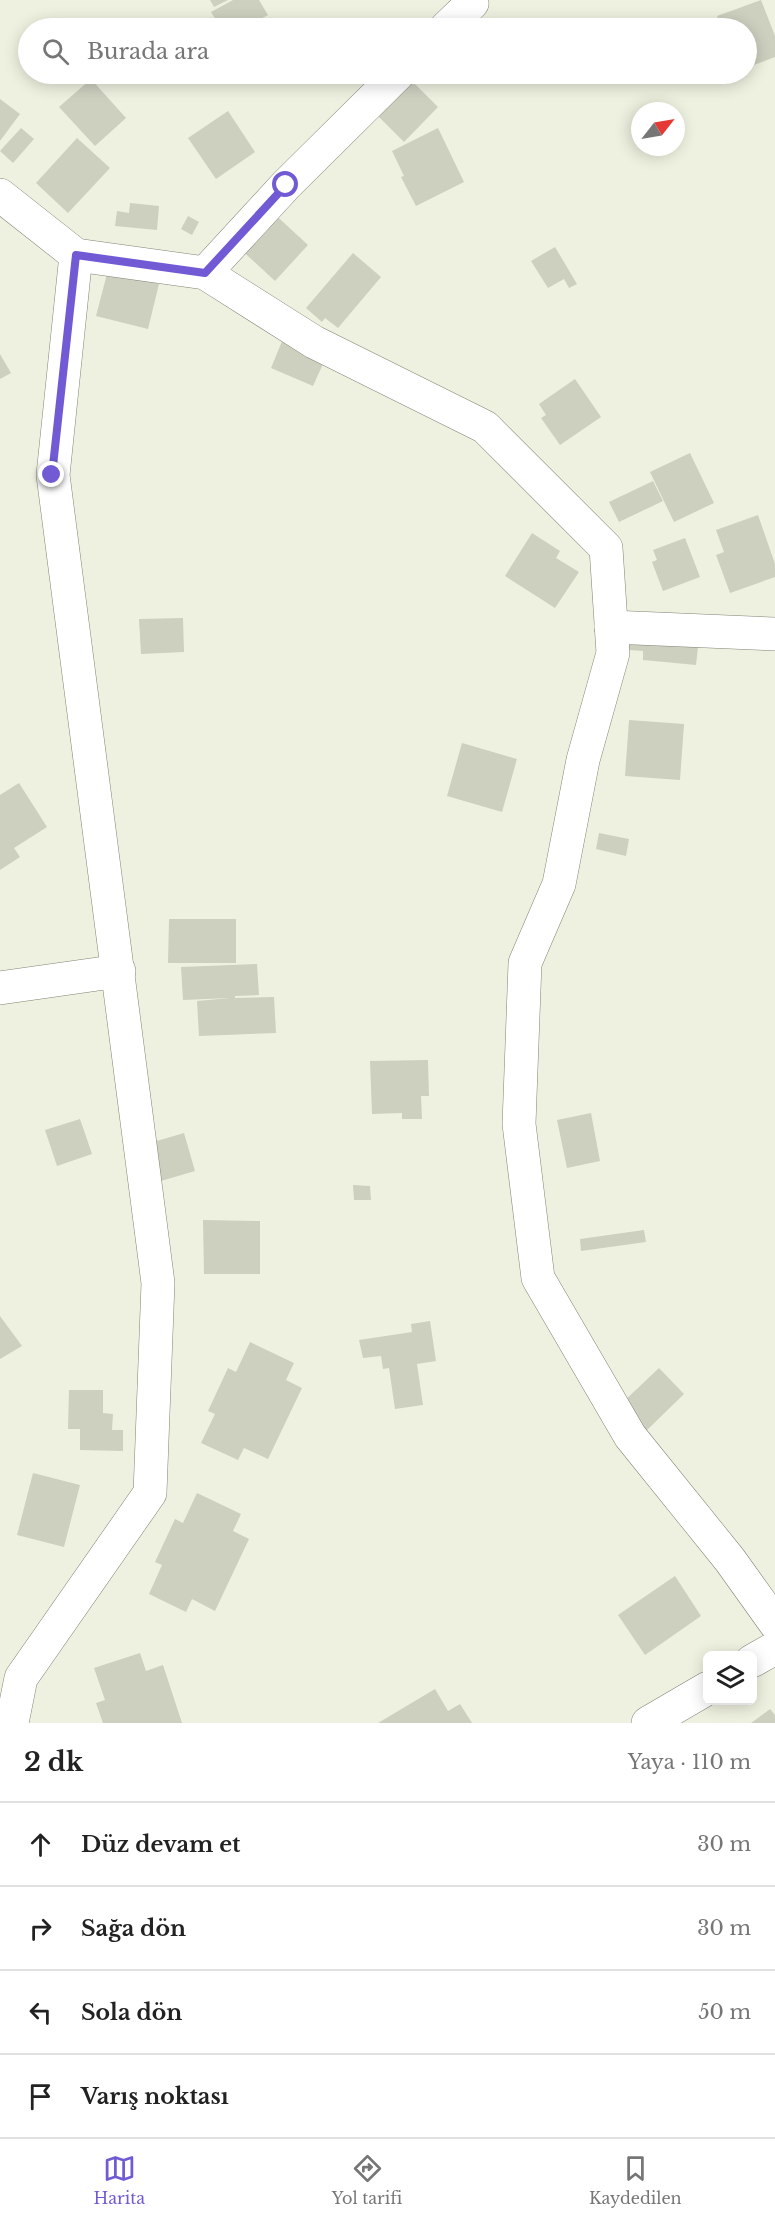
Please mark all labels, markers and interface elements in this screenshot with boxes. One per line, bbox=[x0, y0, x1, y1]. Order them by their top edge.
search box bbox=[18, 18, 757, 84]
icon: search bbox=[39, 35, 72, 68]
text: Burada ara bbox=[87, 38, 209, 65]
north arrow bbox=[631, 102, 685, 156]
route start bbox=[272, 171, 298, 197]
route end bbox=[38, 461, 64, 487]
map controls bbox=[703, 1651, 757, 1705]
button: layers bbox=[703, 1651, 757, 1705]
text: 2 dk bbox=[24, 1746, 83, 1778]
text: Yaya · 110 m bbox=[628, 1750, 751, 1774]
icon: ahead bbox=[24, 1828, 57, 1861]
text: Düz devam et bbox=[81, 1831, 241, 1858]
text: 30 m bbox=[697, 1832, 751, 1856]
icon: right bbox=[24, 1912, 57, 1945]
text: Sağa dön bbox=[81, 1915, 186, 1942]
text: 30 m bbox=[697, 1916, 751, 1940]
icon: left bbox=[24, 1996, 57, 2029]
text: Sola dön bbox=[81, 1999, 182, 2026]
text: 50 m bbox=[698, 2000, 751, 2024]
icon: arrive bbox=[24, 2080, 57, 2113]
text: Varış noktası bbox=[81, 2083, 229, 2110]
tab: Harita bbox=[93, 2152, 145, 2208]
tab: Yol tarifi bbox=[332, 2152, 402, 2208]
tab: Kaydedilen bbox=[589, 2152, 682, 2208]

